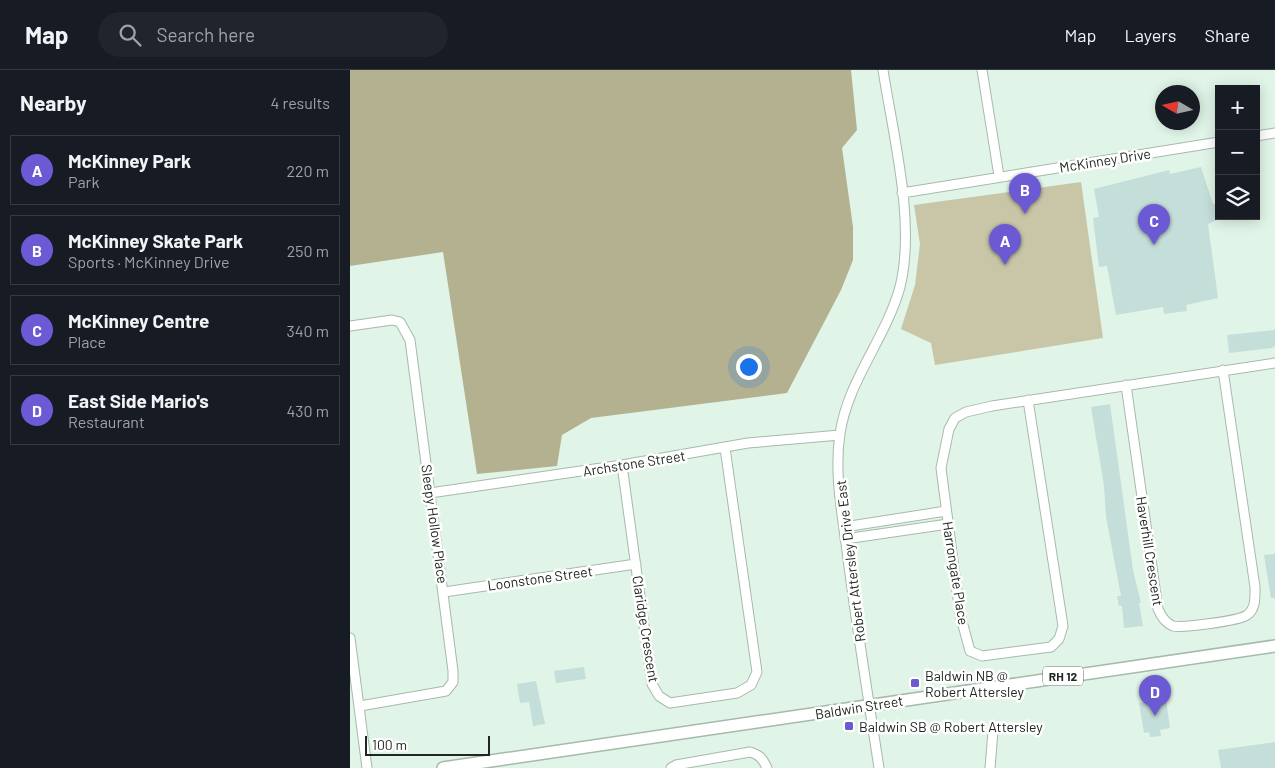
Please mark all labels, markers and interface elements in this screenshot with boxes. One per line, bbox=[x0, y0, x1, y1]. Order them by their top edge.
search box bbox=[98, 12, 448, 57]
text: Map bbox=[25, 20, 68, 49]
icon: search bbox=[116, 21, 144, 49]
text: Search here bbox=[156, 23, 255, 46]
text: Map bbox=[1064, 24, 1096, 46]
text: Layers bbox=[1124, 24, 1177, 46]
text: Share bbox=[1205, 24, 1250, 46]
north arrow bbox=[1155, 85, 1200, 130]
map controls bbox=[1215, 85, 1260, 220]
button: + bbox=[1215, 85, 1260, 130]
text: Nearby bbox=[20, 90, 86, 115]
text: 4 results bbox=[270, 93, 330, 112]
button: − bbox=[1215, 130, 1260, 175]
street label: McKinney Drive bbox=[1058, 144, 1152, 176]
text: McKinney Park bbox=[68, 149, 191, 172]
text: A bbox=[32, 161, 42, 180]
text: 220 m bbox=[286, 161, 329, 180]
text: Park bbox=[68, 172, 99, 191]
pin: B bbox=[1009, 173, 1041, 214]
button: layers bbox=[1215, 175, 1260, 220]
pin: C bbox=[1138, 204, 1170, 245]
pin: A bbox=[989, 224, 1021, 265]
text: McKinney Skate Park bbox=[68, 229, 243, 252]
text: B bbox=[32, 241, 42, 260]
text: 250 m bbox=[287, 241, 329, 260]
text: Sports · McKinney Drive bbox=[68, 252, 229, 271]
text: McKinney Centre bbox=[68, 309, 209, 332]
text: C bbox=[32, 321, 42, 340]
text: 340 m bbox=[286, 321, 329, 340]
text: Place bbox=[68, 332, 106, 351]
your location bbox=[736, 354, 762, 380]
text: East Side Mario's bbox=[68, 389, 209, 412]
text: D bbox=[32, 401, 42, 420]
text: 430 m bbox=[286, 401, 329, 420]
text: Restaurant bbox=[68, 412, 145, 431]
street label: Archstone Street bbox=[582, 447, 686, 479]
street label: Sleepy Hollow Place bbox=[418, 463, 452, 585]
street label: Robert Attersley Drive East bbox=[832, 479, 868, 643]
street label: Haverhill Crescent bbox=[1133, 495, 1167, 607]
street label: Harrongate Place bbox=[939, 520, 973, 626]
street label: Loonstone Street bbox=[486, 562, 594, 594]
street label: Claridge Crescent bbox=[629, 574, 663, 684]
road number: RH 12 bbox=[1043, 666, 1083, 686]
place label: Baldwin NB @ Robert Attersley bbox=[925, 667, 1024, 700]
pin: D bbox=[1139, 675, 1171, 716]
marker: Baldwin NB @ Robert Attersley bbox=[909, 677, 921, 689]
street label: Baldwin Street bbox=[814, 692, 904, 722]
place label: Baldwin SB @ Robert Attersley bbox=[859, 718, 1043, 735]
marker: Baldwin SB @ Robert Attersley bbox=[843, 720, 855, 732]
scale bar bbox=[365, 733, 490, 756]
text: 100 m bbox=[372, 736, 407, 753]

